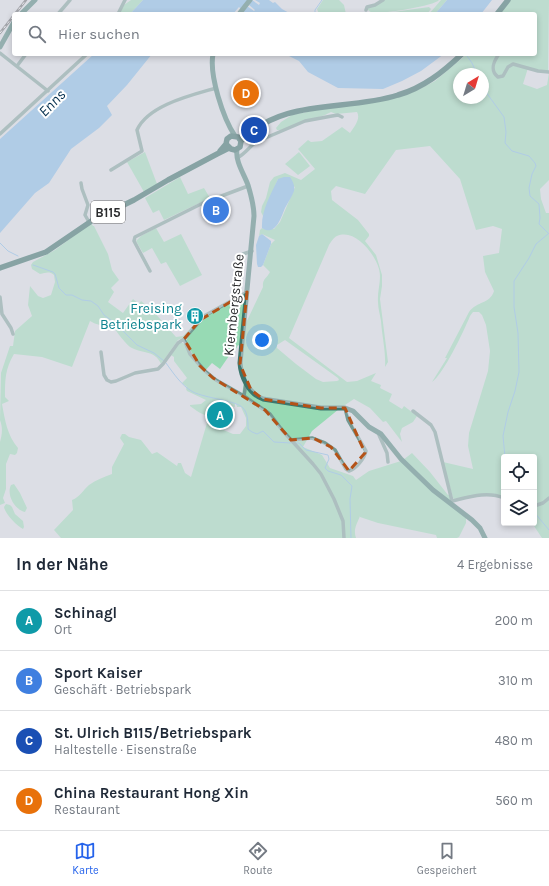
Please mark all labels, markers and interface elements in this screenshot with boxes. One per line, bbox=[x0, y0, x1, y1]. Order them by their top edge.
search box bbox=[12, 12, 537, 56]
icon: search bbox=[26, 23, 48, 45]
text: Hier suchen bbox=[58, 25, 140, 43]
north arrow bbox=[453, 68, 489, 104]
pin: D bbox=[233, 78, 259, 108]
water label: Enns bbox=[35, 86, 69, 120]
pin: C bbox=[241, 115, 267, 145]
pin: B bbox=[203, 195, 229, 225]
road number: B115 bbox=[91, 201, 125, 223]
street label: Kiernbergstraße bbox=[220, 253, 248, 357]
place label: Freising Betriebspark bbox=[100, 300, 182, 333]
building icon: Freising Betriebspark bbox=[185, 306, 205, 326]
your location bbox=[252, 330, 272, 350]
pin: A bbox=[207, 400, 233, 430]
map controls bbox=[501, 454, 537, 526]
button: locate bbox=[501, 454, 537, 490]
button: layers bbox=[501, 490, 537, 526]
text: In der Nähe bbox=[16, 554, 108, 574]
text: 4 Ergebnisse bbox=[457, 557, 533, 572]
text: Schinagl bbox=[54, 604, 117, 622]
text: A bbox=[25, 613, 33, 628]
text: 200 m bbox=[495, 613, 533, 628]
text: Ort bbox=[54, 622, 72, 637]
text: Sport Kaiser bbox=[54, 664, 142, 682]
text: B bbox=[25, 673, 33, 688]
text: 310 m bbox=[498, 673, 533, 688]
text: Geschäft · Betriebspark bbox=[54, 682, 192, 697]
text: St. Ulrich B115/Betriebspark bbox=[54, 724, 252, 742]
text: C bbox=[25, 733, 33, 748]
text: 480 m bbox=[495, 733, 533, 748]
text: Haltestelle · Eisenstraße bbox=[54, 742, 197, 757]
text: China Restaurant Hong Xin bbox=[54, 784, 248, 802]
text: D bbox=[25, 793, 33, 808]
text: 560 m bbox=[495, 793, 533, 808]
text: Restaurant bbox=[54, 802, 120, 817]
tab: Karte bbox=[72, 840, 99, 877]
tab: Route bbox=[243, 840, 272, 877]
tab: Gespeichert bbox=[417, 840, 477, 877]

